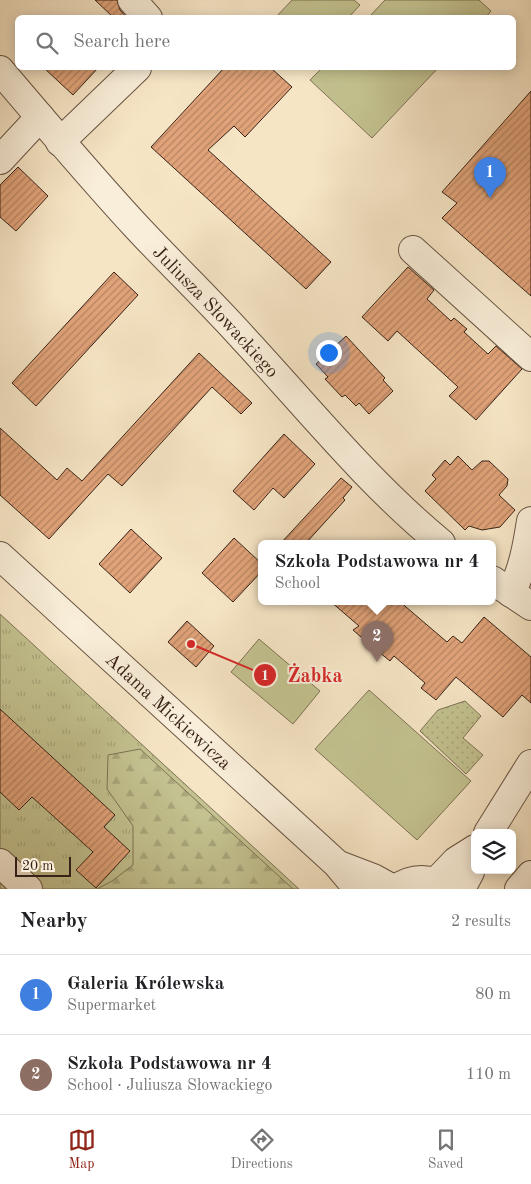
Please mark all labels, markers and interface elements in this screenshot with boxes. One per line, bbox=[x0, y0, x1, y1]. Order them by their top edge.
search box bbox=[15, 15, 516, 70]
icon: search bbox=[33, 29, 61, 57]
text: Search here bbox=[73, 33, 170, 52]
pin: 1 bbox=[474, 157, 506, 198]
street label: Juliusza Słowackiego bbox=[148, 243, 281, 382]
your location bbox=[316, 340, 342, 366]
popup bbox=[258, 540, 496, 605]
text: Szkoła Podstawowa nr 4 bbox=[274, 553, 480, 572]
text: School bbox=[274, 576, 320, 592]
pin: 2 bbox=[361, 621, 393, 662]
street label: Adama Mickiewicza bbox=[101, 650, 234, 775]
callout: Żabka bbox=[253, 657, 353, 692]
text: Żabka bbox=[287, 663, 343, 687]
text: 1 bbox=[261, 669, 269, 684]
map controls bbox=[471, 829, 516, 874]
button: layers bbox=[471, 829, 516, 874]
scale bar bbox=[15, 854, 71, 877]
text: 20 m bbox=[22, 859, 53, 873]
text: Nearby bbox=[20, 911, 88, 932]
text: 2 results bbox=[451, 914, 511, 930]
text: Galeria Królewska bbox=[67, 975, 224, 994]
text: 1 bbox=[31, 987, 41, 1003]
text: 80 m bbox=[475, 987, 511, 1003]
text: Supermarket bbox=[67, 998, 156, 1014]
text: Szkoła Podstawowa nr 4 bbox=[67, 1055, 272, 1074]
text: 2 bbox=[31, 1067, 41, 1083]
text: 110 m bbox=[466, 1067, 511, 1083]
text: School · Juliusza Słowackiego bbox=[67, 1078, 272, 1094]
tab: Map bbox=[68, 1126, 96, 1173]
tab: Directions bbox=[231, 1126, 293, 1173]
tab: Saved bbox=[428, 1126, 463, 1173]

